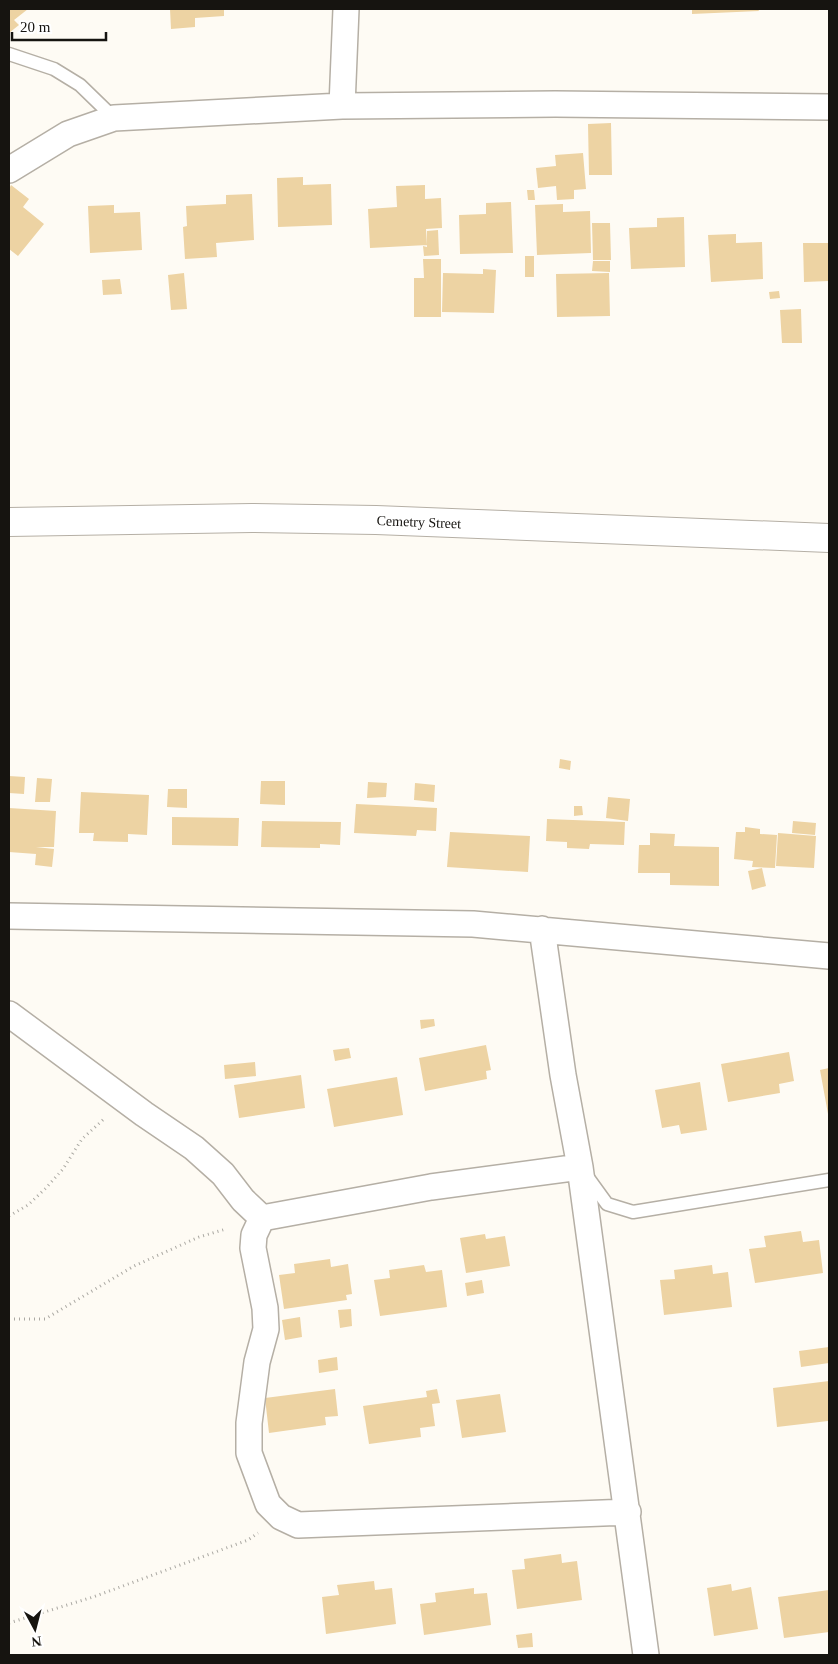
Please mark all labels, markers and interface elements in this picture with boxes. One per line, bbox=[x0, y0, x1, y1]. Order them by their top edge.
scale bar bbox=[12, 10, 106, 42]
text: 20 m bbox=[20, 19, 51, 35]
street label: Cemetry Street bbox=[376, 513, 461, 531]
north arrow bbox=[10, 1604, 60, 1654]
text: N bbox=[31, 1633, 42, 1649]

